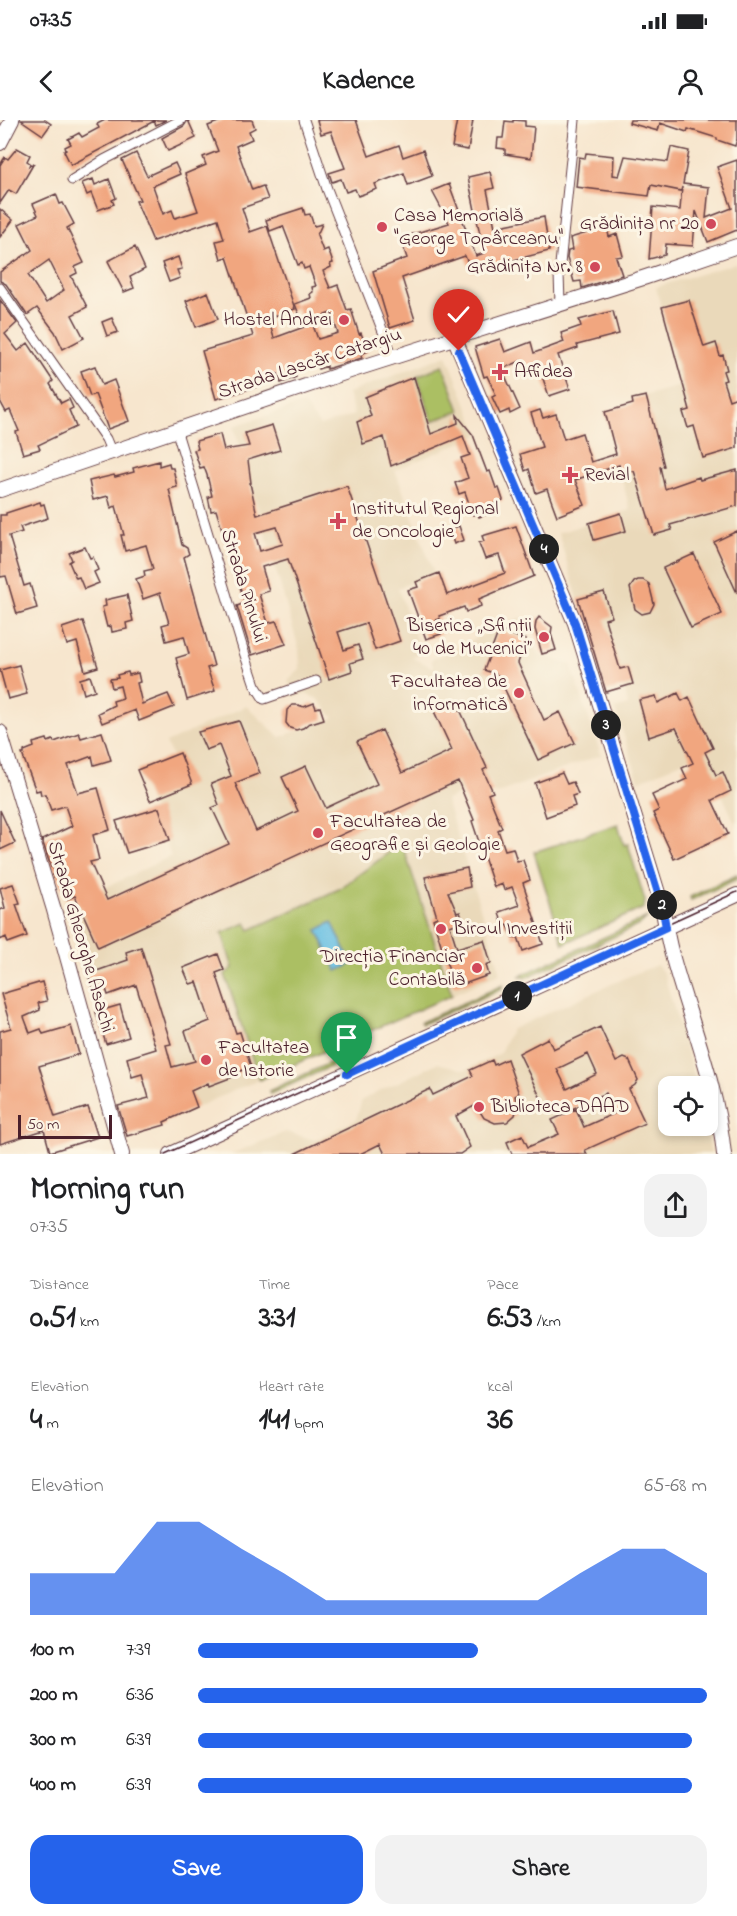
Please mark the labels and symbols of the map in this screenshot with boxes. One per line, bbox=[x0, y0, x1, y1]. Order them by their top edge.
place label: Casa Memorială "George Topârceanu" bbox=[394, 202, 564, 255]
place label: Grădinița nr 20 bbox=[580, 210, 699, 239]
marker: Grădinița nr 20 bbox=[704, 217, 718, 231]
marker: Casa Memorială "George Topârceanu" bbox=[375, 220, 389, 234]
place label: Grădinița Nr. 8 bbox=[467, 253, 583, 282]
marker: Grădinița Nr. 8 bbox=[588, 260, 602, 274]
pin bbox=[433, 289, 484, 351]
place label: Hostel Andrei bbox=[224, 306, 332, 335]
marker: Hostel Andrei bbox=[337, 313, 351, 327]
street label: Strada Lascăr Catargiu bbox=[214, 321, 406, 408]
place label: Affidea bbox=[514, 358, 573, 387]
marker: Affidea bbox=[491, 363, 509, 381]
place label: Revial bbox=[584, 461, 630, 490]
marker: Revial bbox=[561, 466, 579, 484]
place label: Institutul Regional de Oncologie bbox=[352, 495, 499, 548]
marker: Institutul Regional de Oncologie bbox=[329, 512, 347, 530]
street label: Strada Pinului bbox=[212, 526, 274, 646]
pin: 4 bbox=[529, 534, 559, 564]
place label: Biserica „Sfinții 40 de Mucenici” bbox=[406, 612, 532, 664]
marker: Biserica „Sfinții 40 de Mucenici” bbox=[537, 630, 551, 644]
place label: Facultatea de informatică bbox=[389, 668, 507, 720]
marker: Facultatea de informatică bbox=[512, 686, 526, 700]
pin: 3 bbox=[591, 710, 621, 740]
place label: Facultatea de Geografie și Geologie bbox=[329, 808, 500, 861]
marker: Facultatea de Geografie și Geologie bbox=[311, 826, 325, 840]
street label: Strada Gheorghe Asachi bbox=[38, 838, 121, 1037]
pin: 2 bbox=[647, 890, 677, 920]
place label: Biroul Investiții bbox=[452, 915, 573, 944]
marker: Biroul Investiții bbox=[434, 922, 448, 936]
place label: Direcția Financiar Contabilă bbox=[319, 943, 466, 995]
marker: Direcția Financiar Contabilă bbox=[470, 961, 484, 975]
pin: 1 bbox=[502, 981, 532, 1011]
pin bbox=[321, 1012, 372, 1074]
place label: Facultatea de Istorie bbox=[217, 1034, 309, 1086]
marker: Facultatea de Istorie bbox=[199, 1053, 213, 1067]
place label: Biblioteca DAAD bbox=[490, 1093, 630, 1122]
marker: Biblioteca DAAD bbox=[472, 1100, 486, 1114]
scale bar bbox=[18, 1112, 112, 1139]

